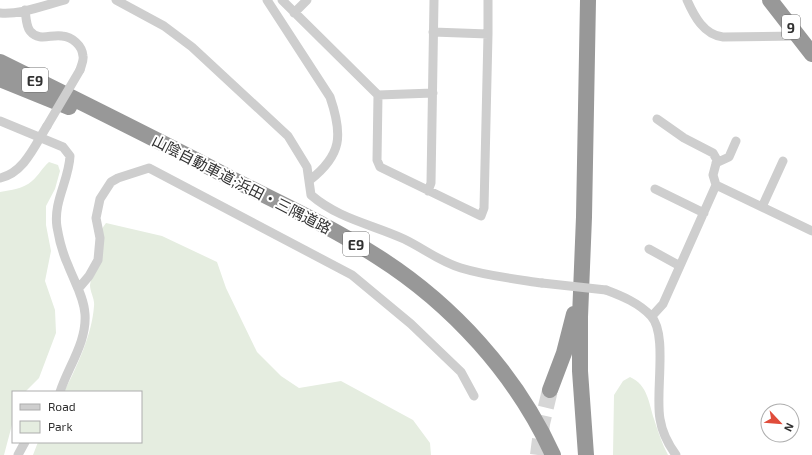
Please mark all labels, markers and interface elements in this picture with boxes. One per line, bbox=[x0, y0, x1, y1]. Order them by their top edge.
road number: 9 bbox=[782, 15, 800, 39]
road number: E9 bbox=[22, 68, 48, 92]
street label: 山陰自動車道;浜田・三隅道路 bbox=[149, 131, 335, 237]
road number: E9 bbox=[343, 232, 369, 256]
legend bbox=[12, 391, 142, 443]
text: Road bbox=[48, 399, 76, 413]
north arrow bbox=[760, 403, 800, 443]
text: Park bbox=[48, 419, 73, 433]
text: N bbox=[782, 421, 797, 434]

